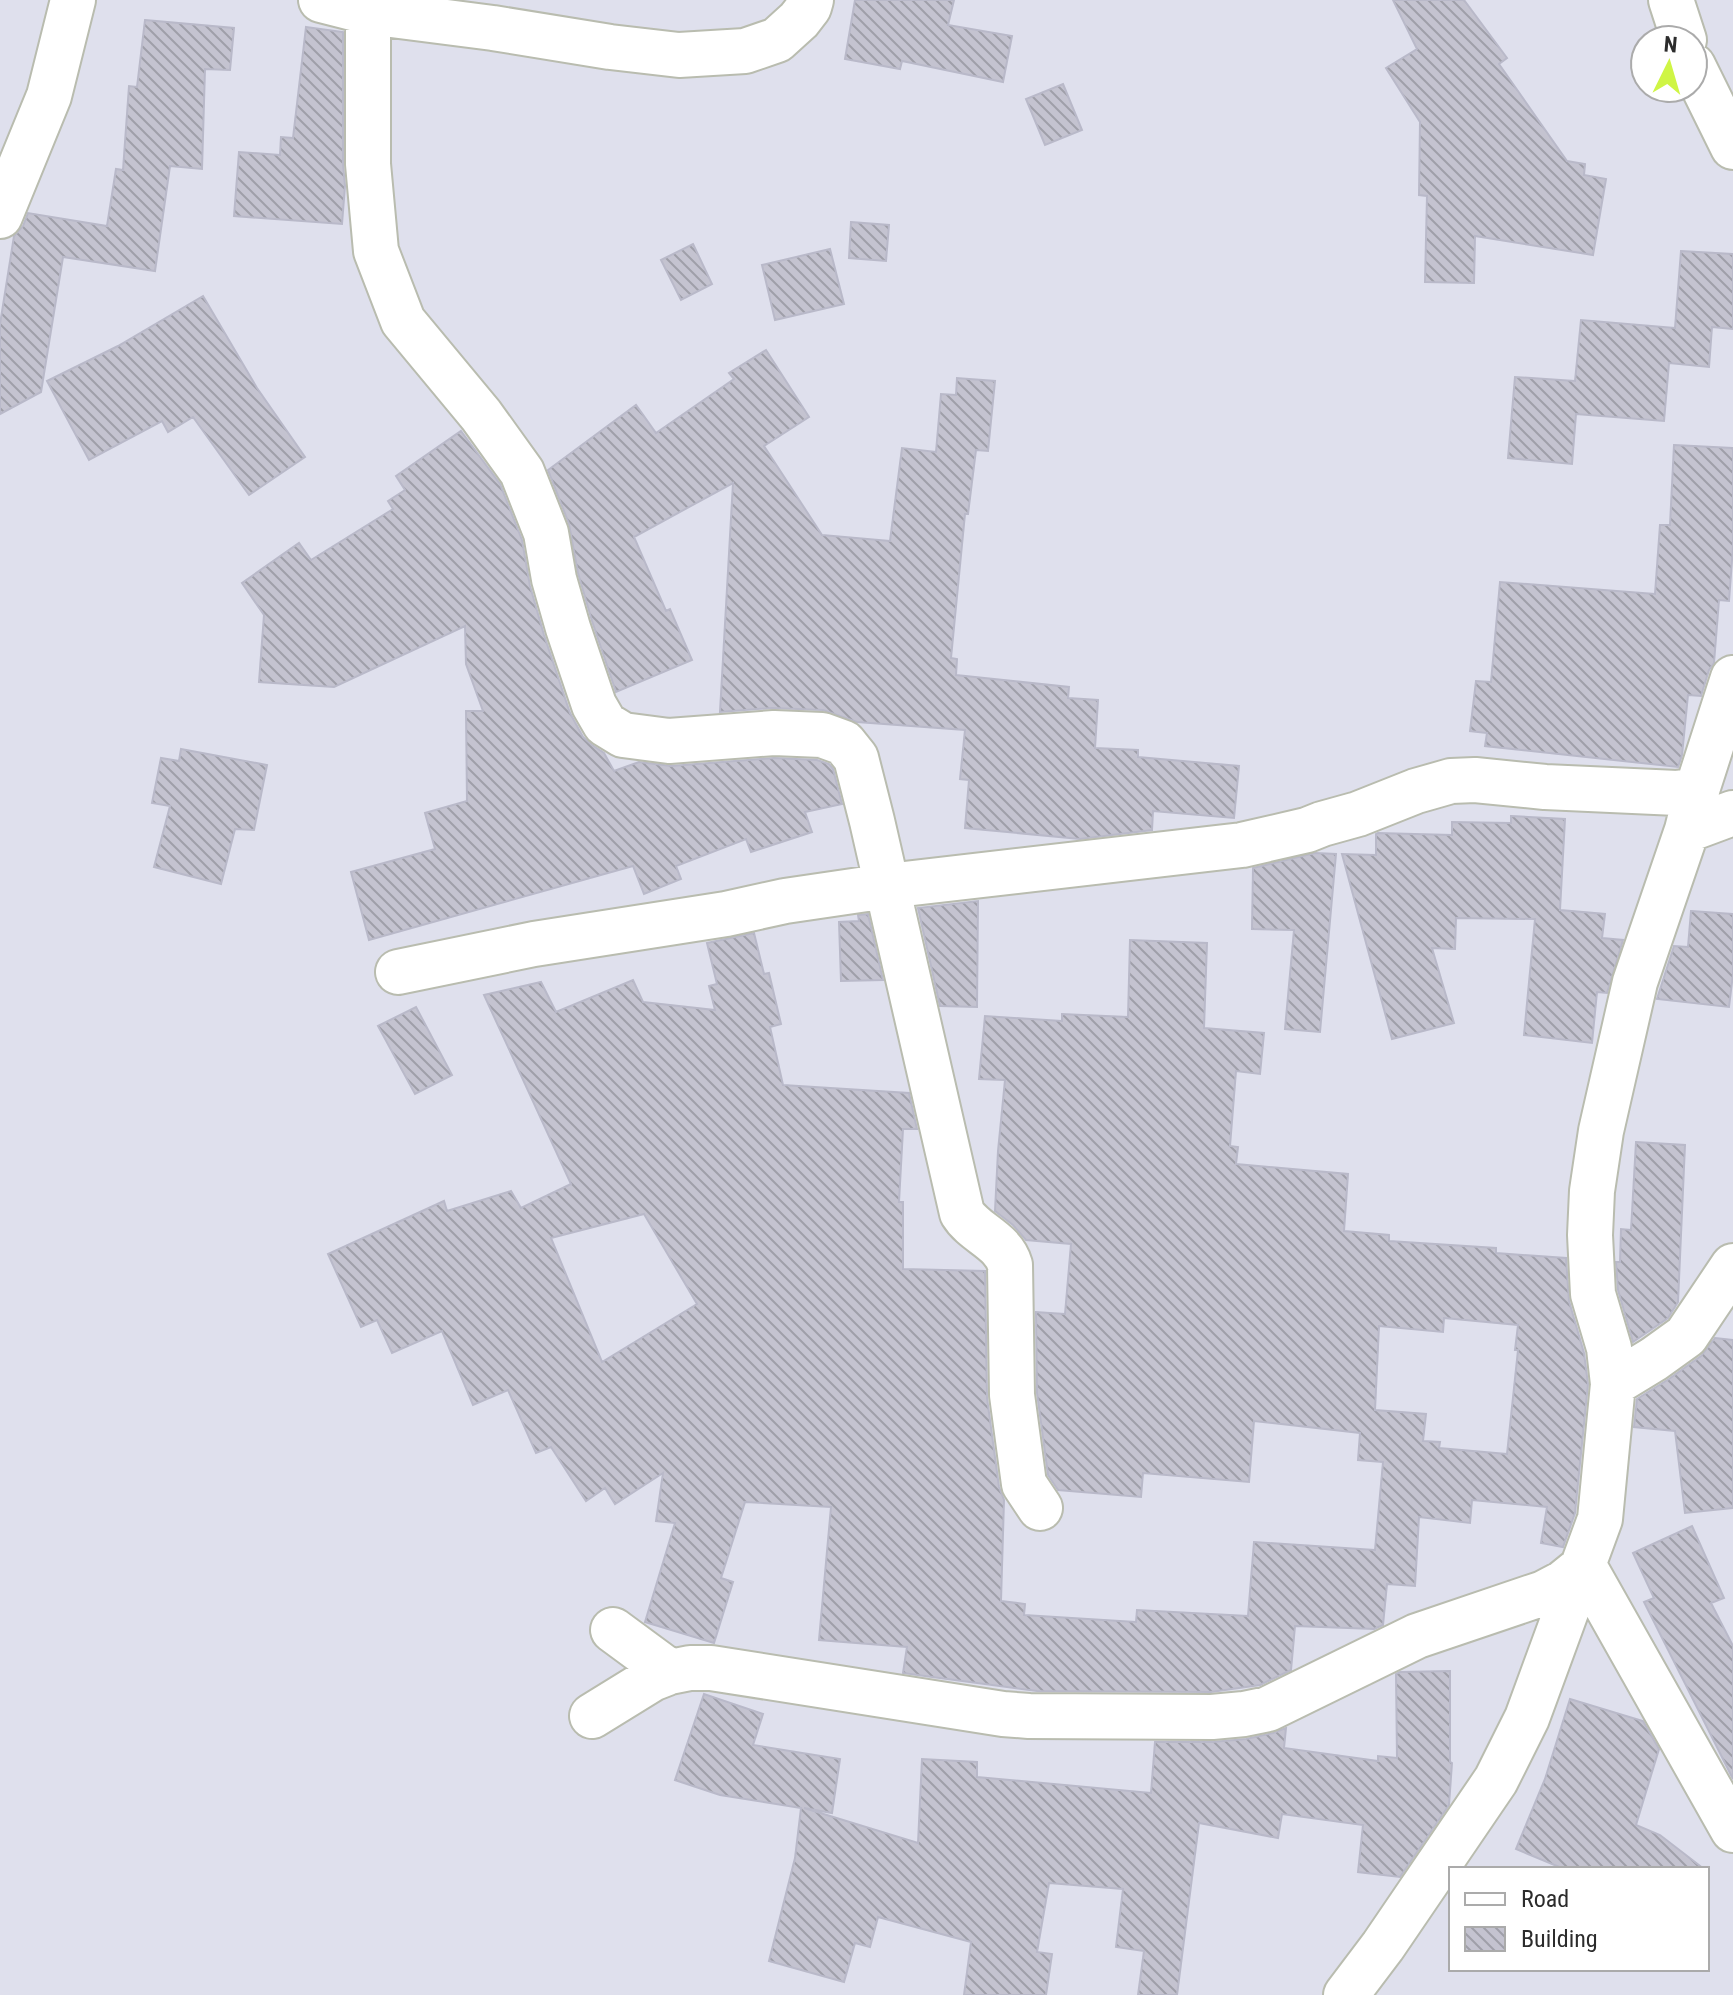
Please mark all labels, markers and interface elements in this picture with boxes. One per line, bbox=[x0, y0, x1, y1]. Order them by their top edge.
north arrow bbox=[1629, 24, 1709, 104]
text: N bbox=[1663, 32, 1679, 58]
legend bbox=[1449, 1867, 1709, 1971]
text: Road bbox=[1521, 1885, 1569, 1913]
text: Building bbox=[1521, 1925, 1598, 1953]

